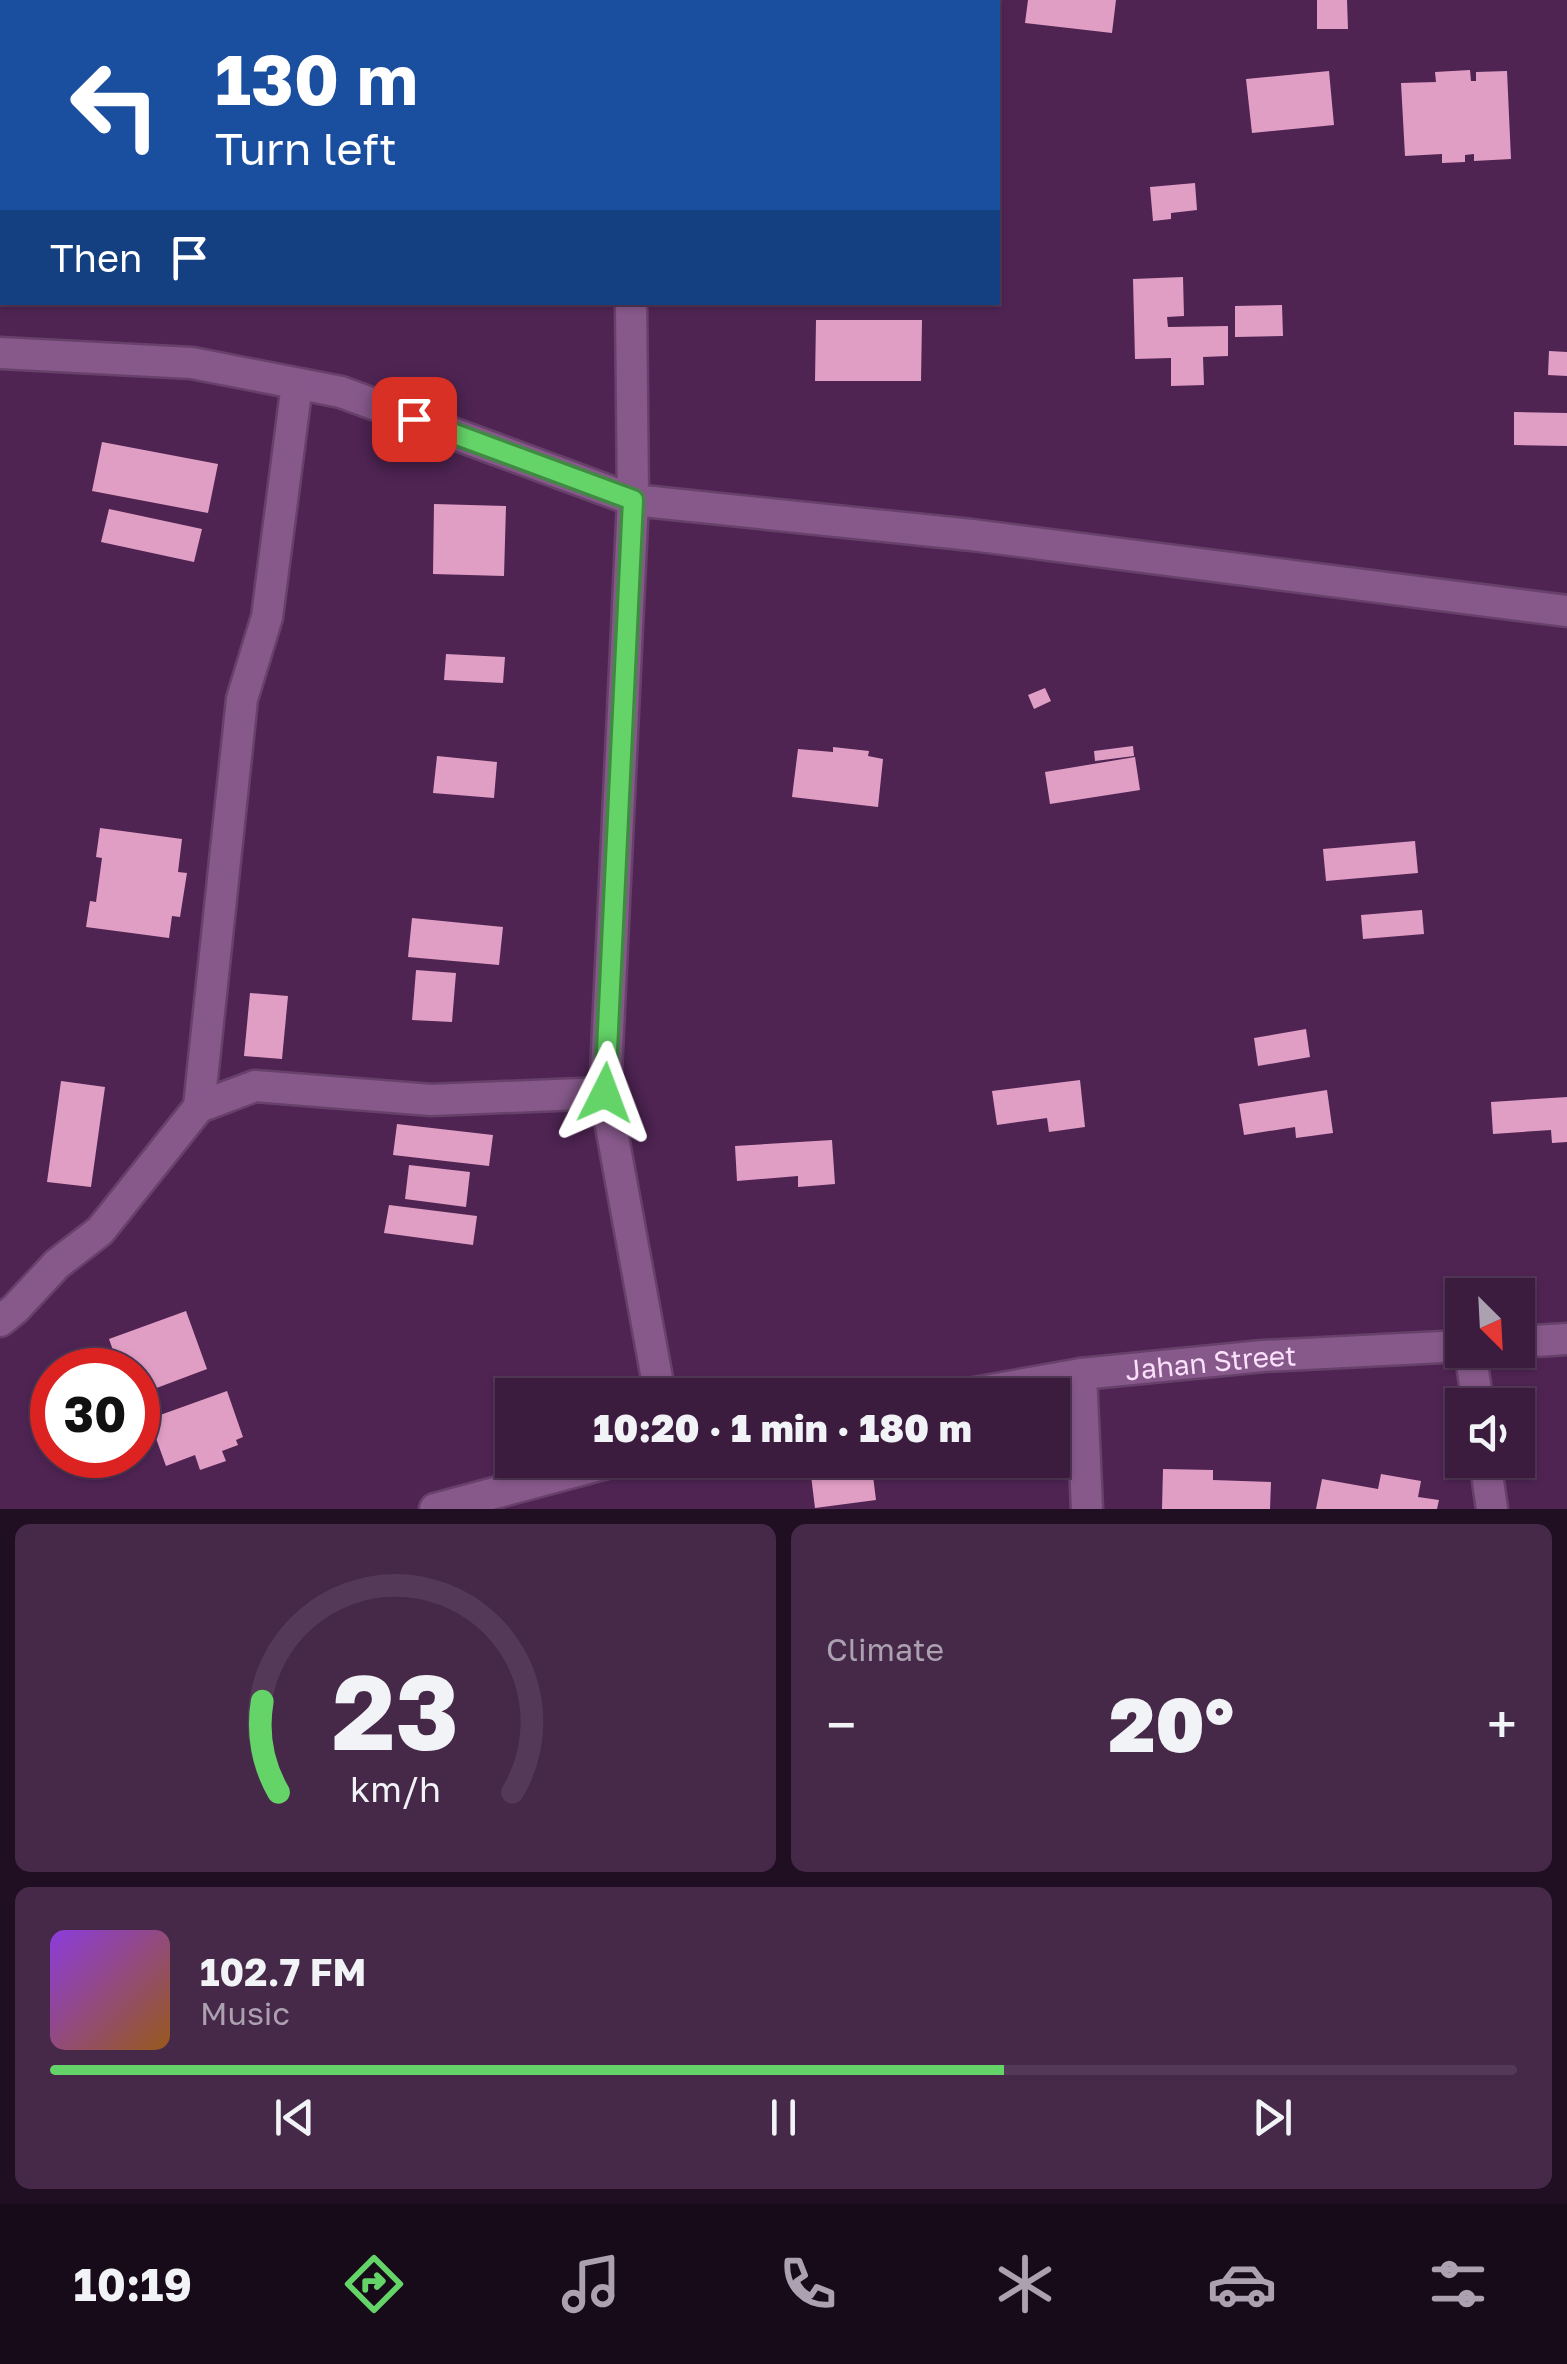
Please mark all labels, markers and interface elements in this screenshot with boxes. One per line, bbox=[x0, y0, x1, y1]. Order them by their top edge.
text: 130 m bbox=[215, 36, 418, 120]
icon: left bbox=[50, 40, 180, 170]
text: Turn left bbox=[215, 121, 397, 175]
icon: arrive bbox=[162, 230, 217, 285]
text: Then bbox=[50, 235, 142, 280]
pin bbox=[372, 377, 457, 462]
icon: arrive bbox=[387, 392, 442, 447]
position arrow bbox=[553, 1041, 657, 1145]
north arrow bbox=[1445, 1278, 1535, 1368]
map controls bbox=[1445, 1278, 1535, 1478]
street label: Jahan Street bbox=[1124, 1338, 1297, 1386]
speed limit sign: 30 bbox=[30, 1348, 160, 1478]
button: sound bbox=[1445, 1388, 1535, 1478]
text: 10:20 · 1 min · 180 m bbox=[593, 1405, 972, 1450]
text: Climate bbox=[826, 1630, 944, 1668]
text: 23 bbox=[332, 1648, 459, 1773]
text: 20° bbox=[1109, 1678, 1234, 1769]
text: − bbox=[826, 1691, 856, 1757]
text: + bbox=[1487, 1691, 1517, 1757]
text: km/h bbox=[350, 1767, 441, 1810]
text: 102.7 FM bbox=[200, 1949, 366, 1994]
text: Music bbox=[200, 1994, 290, 2032]
icon: previous bbox=[267, 2090, 322, 2145]
icon: pause bbox=[756, 2090, 811, 2145]
icon: next bbox=[1245, 2090, 1300, 2145]
icon: directions bbox=[339, 2249, 409, 2319]
icon: music bbox=[556, 2249, 626, 2319]
icon: phone bbox=[773, 2249, 843, 2319]
icon: climate bbox=[990, 2249, 1060, 2319]
icon: car bbox=[1207, 2249, 1277, 2319]
icon: filters bbox=[1423, 2249, 1493, 2319]
text: 10:19 bbox=[73, 2257, 192, 2311]

